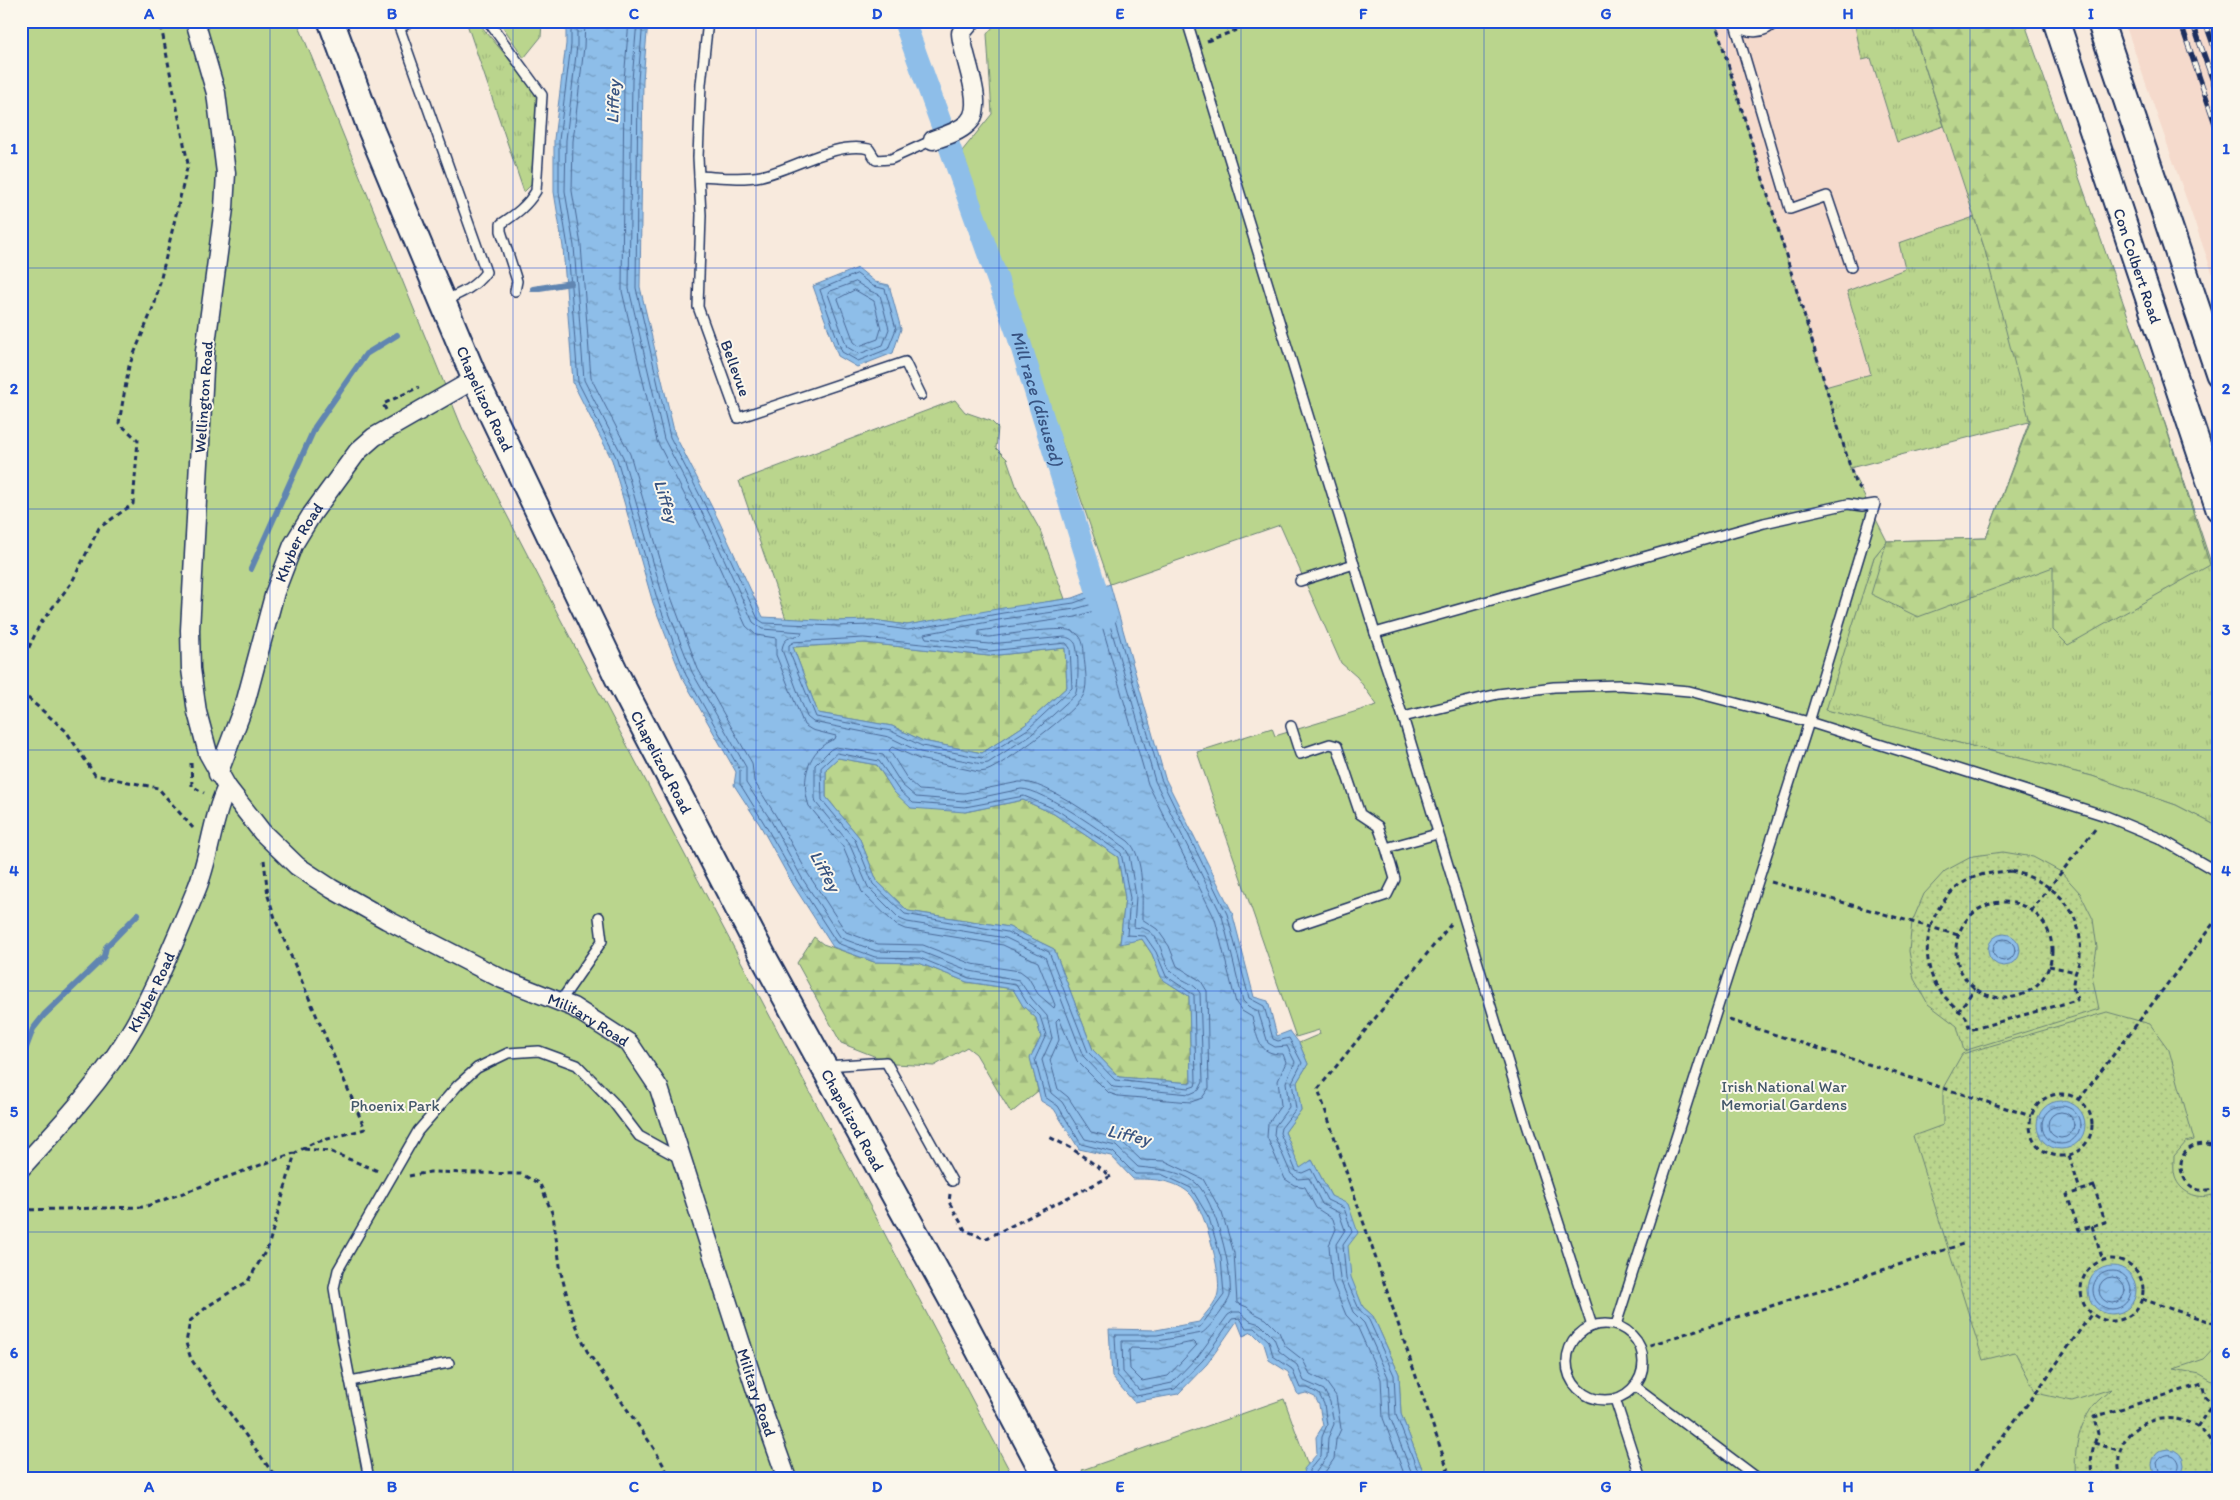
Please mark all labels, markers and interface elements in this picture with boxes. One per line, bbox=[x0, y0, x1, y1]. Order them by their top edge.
text: A bbox=[143, 4, 155, 23]
text: B bbox=[387, 4, 398, 23]
text: C bbox=[629, 4, 640, 23]
text: D bbox=[872, 4, 883, 23]
text: E bbox=[1116, 4, 1125, 23]
text: F bbox=[1359, 4, 1368, 23]
text: G bbox=[1600, 4, 1612, 23]
text: H bbox=[1842, 4, 1854, 23]
text: I bbox=[2088, 4, 2094, 23]
water label: Liffey bbox=[601, 77, 625, 124]
text: 1 bbox=[10, 139, 18, 158]
text: 1 bbox=[2222, 139, 2230, 158]
street label: Con Colbert Road bbox=[2109, 206, 2165, 326]
water label: Mill race (disused) bbox=[1006, 328, 1069, 470]
street label: Bellevue bbox=[717, 337, 754, 399]
street label: Wellington Road bbox=[190, 340, 217, 454]
street label: Chapelizod Road bbox=[452, 343, 517, 455]
text: 2 bbox=[10, 379, 19, 398]
text: 2 bbox=[2222, 379, 2231, 398]
water label: Liffey bbox=[649, 477, 684, 528]
street label: Khyber Road bbox=[271, 499, 327, 585]
text: 3 bbox=[10, 620, 19, 639]
text: 3 bbox=[2222, 620, 2231, 639]
street label: Chapelizod Road bbox=[627, 707, 696, 817]
water label: Liffey bbox=[805, 847, 846, 898]
text: 4 bbox=[9, 861, 19, 880]
text: 4 bbox=[2221, 861, 2231, 880]
street label: Khyber Road bbox=[123, 949, 179, 1036]
street label: Military Road bbox=[545, 989, 633, 1051]
street label: Chapelizod Road bbox=[817, 1066, 889, 1175]
park label: Irish National War Memorial Gardens bbox=[1721, 1077, 1847, 1114]
park label: Phoenix Park bbox=[350, 1096, 440, 1115]
text: 5 bbox=[10, 1102, 19, 1121]
text: 5 bbox=[2222, 1102, 2231, 1121]
water label: Liffey bbox=[1105, 1119, 1155, 1151]
text: 6 bbox=[10, 1343, 19, 1362]
text: 6 bbox=[2222, 1343, 2231, 1362]
street label: Military Road bbox=[733, 1346, 780, 1439]
text: A bbox=[143, 1477, 155, 1496]
text: B bbox=[387, 1477, 398, 1496]
text: C bbox=[629, 1477, 640, 1496]
text: D bbox=[872, 1477, 883, 1496]
text: E bbox=[1116, 1477, 1125, 1496]
text: F bbox=[1359, 1477, 1368, 1496]
text: G bbox=[1600, 1477, 1612, 1496]
text: H bbox=[1842, 1477, 1854, 1496]
text: I bbox=[2088, 1477, 2094, 1496]

